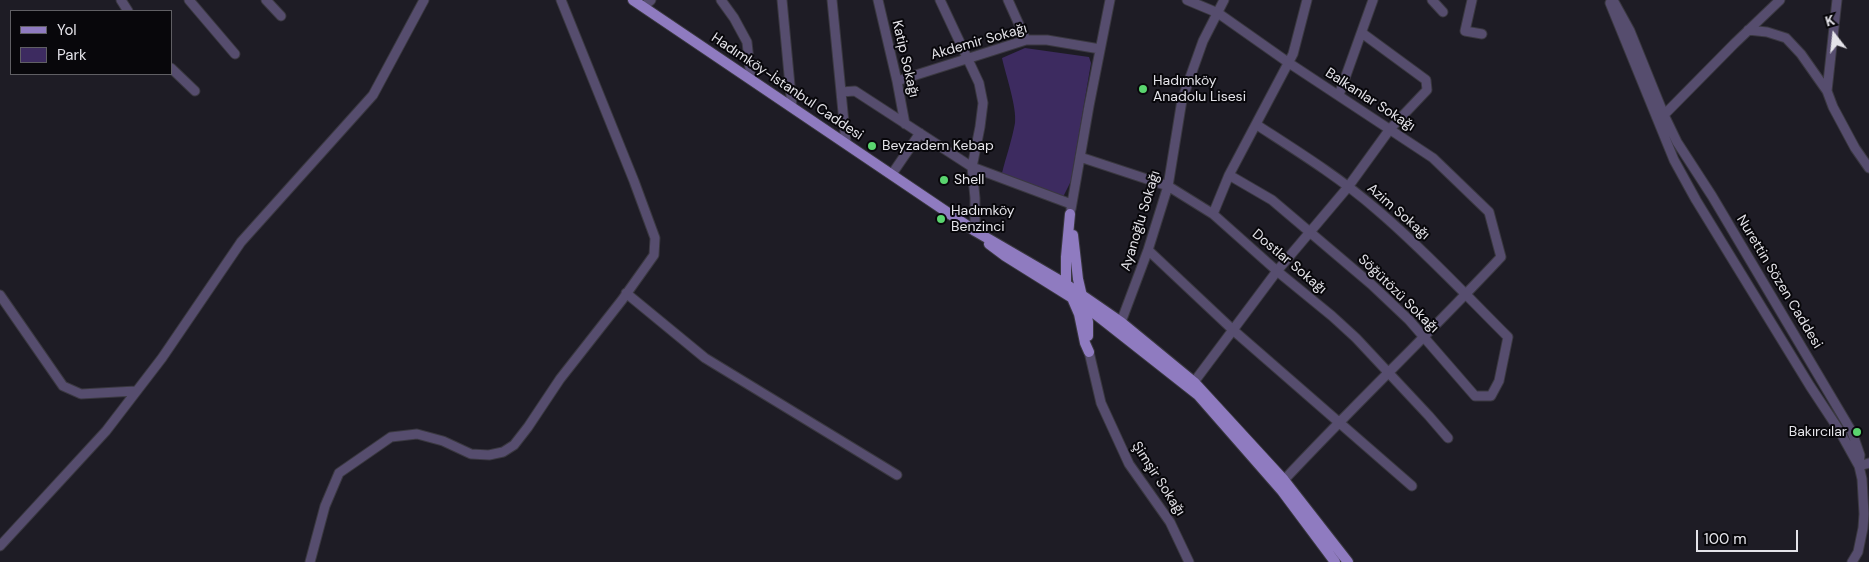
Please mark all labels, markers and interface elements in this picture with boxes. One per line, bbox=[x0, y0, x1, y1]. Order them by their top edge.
legend bbox=[10, 10, 172, 75]
north arrow bbox=[1809, 10, 1859, 60]
text: K bbox=[1823, 11, 1837, 30]
street label: Katip Sokağı bbox=[888, 19, 922, 99]
text: Yol bbox=[57, 20, 77, 40]
street label: Akdemir Sokağı bbox=[929, 20, 1029, 64]
street label: Hadımköy-İstanbul Caddesi bbox=[708, 30, 866, 144]
text: Park bbox=[57, 45, 87, 65]
street label: Balkanlar Sokağı bbox=[1322, 65, 1418, 135]
place label: Hadımköy Anadolu Lisesi bbox=[1153, 73, 1246, 105]
marker: Hadımköy Anadolu Lisesi bbox=[1137, 83, 1149, 95]
place label: Beyzadem Kebap bbox=[882, 138, 994, 154]
marker: Beyzadem Kebap bbox=[866, 140, 878, 152]
street label: Ayanoğlu Sokağı bbox=[1118, 169, 1164, 273]
place label: Shell bbox=[954, 172, 984, 188]
marker: Shell bbox=[938, 174, 950, 186]
street label: Azim Sokağı bbox=[1363, 180, 1433, 244]
place label: Hadımköy Benzinci bbox=[951, 203, 1015, 236]
street label: Nurettin Sözen Caddesi bbox=[1733, 212, 1825, 352]
marker: Hadımköy Benzinci bbox=[935, 213, 947, 225]
street label: Dostlar Sokağı bbox=[1248, 226, 1330, 298]
street label: Söğütözü Sokağı bbox=[1354, 251, 1442, 337]
place label: Bakırcılar bbox=[1789, 424, 1847, 440]
marker: Bakırcılar bbox=[1851, 426, 1863, 438]
street label: Şimşir Sokağı bbox=[1128, 439, 1188, 519]
scale bar bbox=[1699, 520, 1802, 552]
text: 100 m bbox=[1704, 529, 1747, 549]

